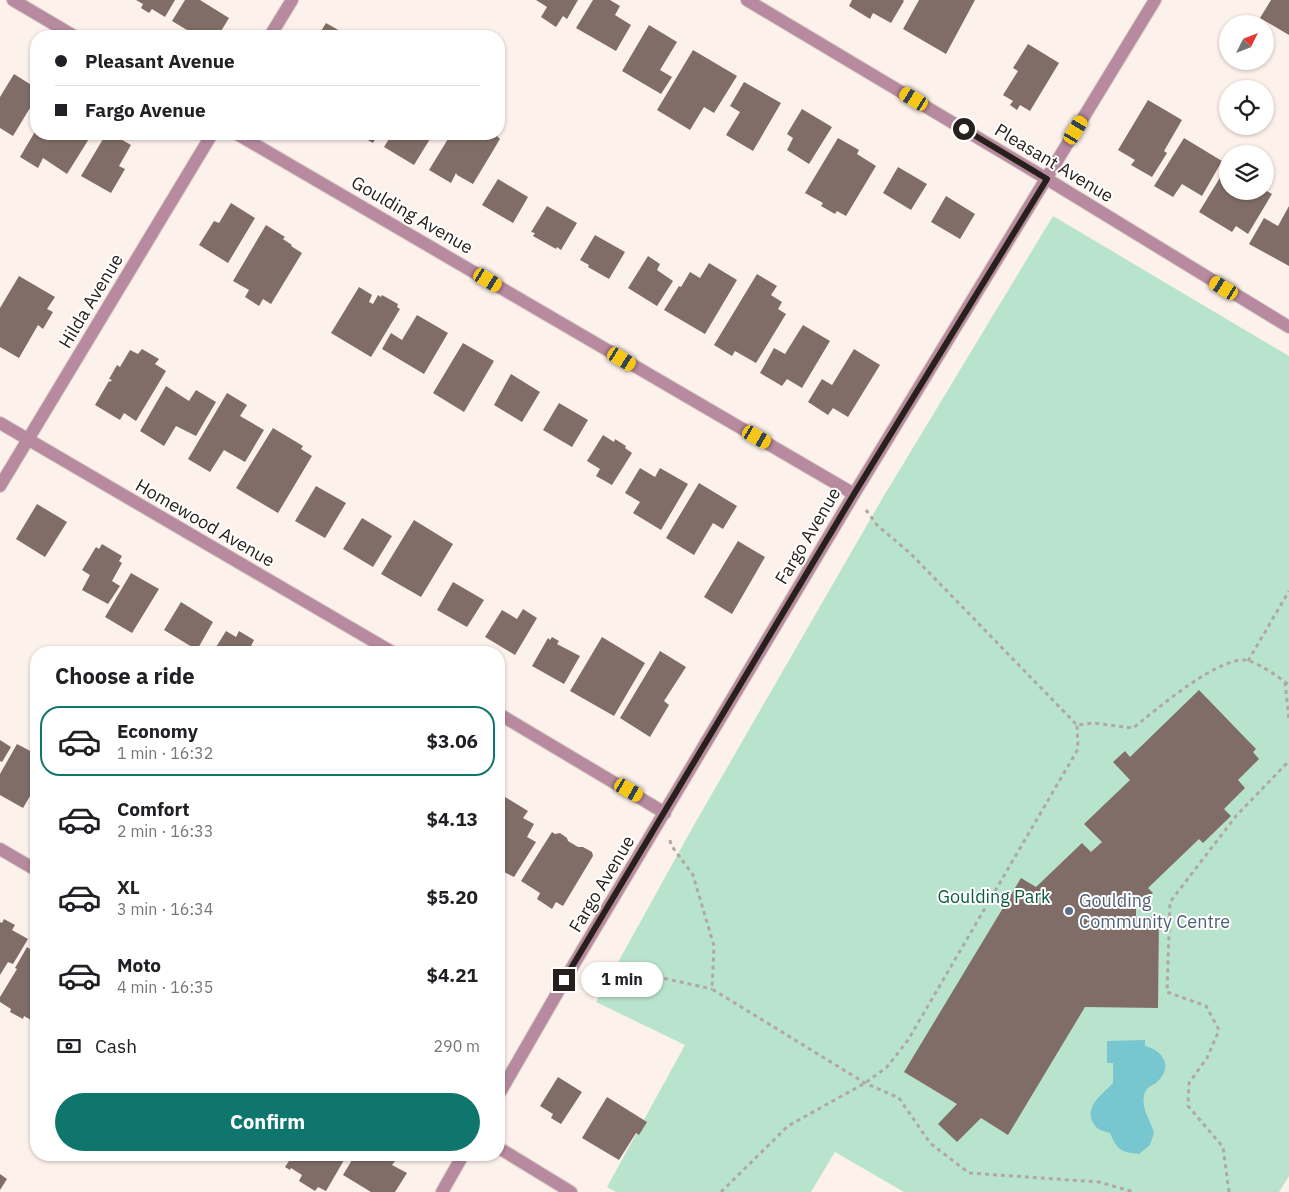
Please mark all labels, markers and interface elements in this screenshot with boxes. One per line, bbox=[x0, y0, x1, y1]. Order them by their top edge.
north arrow bbox=[1219, 15, 1274, 70]
map controls bbox=[1219, 15, 1274, 200]
text: Pleasant Avenue bbox=[85, 49, 235, 73]
button: locate bbox=[1219, 80, 1274, 135]
car bbox=[897, 85, 930, 113]
text: Fargo Avenue bbox=[85, 98, 206, 122]
car bbox=[1061, 113, 1090, 147]
route start bbox=[953, 118, 975, 140]
street label: Pleasant Avenue bbox=[991, 118, 1118, 207]
button: layers bbox=[1219, 145, 1274, 200]
street label: Goulding Avenue bbox=[347, 170, 477, 259]
street label: Hilda Avenue bbox=[53, 249, 128, 352]
car bbox=[471, 266, 504, 294]
car bbox=[1207, 274, 1240, 302]
car bbox=[605, 345, 638, 373]
car bbox=[740, 423, 773, 451]
street label: Homewood Avenue bbox=[132, 473, 279, 572]
street label: Fargo Avenue bbox=[770, 483, 846, 588]
text: Choose a ride bbox=[55, 661, 195, 690]
icon: car bbox=[57, 719, 102, 764]
text: Economy bbox=[117, 719, 198, 743]
text: $3.06 bbox=[426, 729, 478, 753]
text: 1 min · 16:32 bbox=[117, 743, 213, 763]
car bbox=[612, 776, 645, 804]
icon: car bbox=[57, 797, 102, 842]
text: Comfort bbox=[117, 797, 190, 821]
text: $4.13 bbox=[426, 807, 478, 831]
text: 2 min · 16:33 bbox=[117, 821, 213, 841]
street label: Fargo Avenue bbox=[564, 831, 640, 936]
icon: car bbox=[57, 875, 102, 920]
text: XL bbox=[117, 875, 140, 899]
text: $5.20 bbox=[426, 885, 478, 909]
park label: Goulding Park bbox=[937, 885, 1051, 908]
place label: Goulding Community Centre bbox=[1079, 889, 1230, 933]
text: 3 min · 16:34 bbox=[117, 899, 213, 919]
marker: Goulding Community Centre bbox=[1063, 905, 1075, 917]
icon: car bbox=[57, 953, 102, 998]
text: Moto bbox=[117, 953, 161, 977]
callout: 1 min bbox=[582, 962, 664, 998]
text: $4.21 bbox=[426, 963, 478, 987]
route end bbox=[553, 969, 575, 991]
text: 1 min bbox=[601, 969, 643, 989]
text: 4 min · 16:35 bbox=[117, 977, 213, 997]
icon: cash bbox=[55, 1032, 83, 1060]
text: Cash bbox=[95, 1034, 137, 1058]
text: 290 m bbox=[433, 1036, 480, 1056]
button: Confirm bbox=[55, 1093, 480, 1151]

